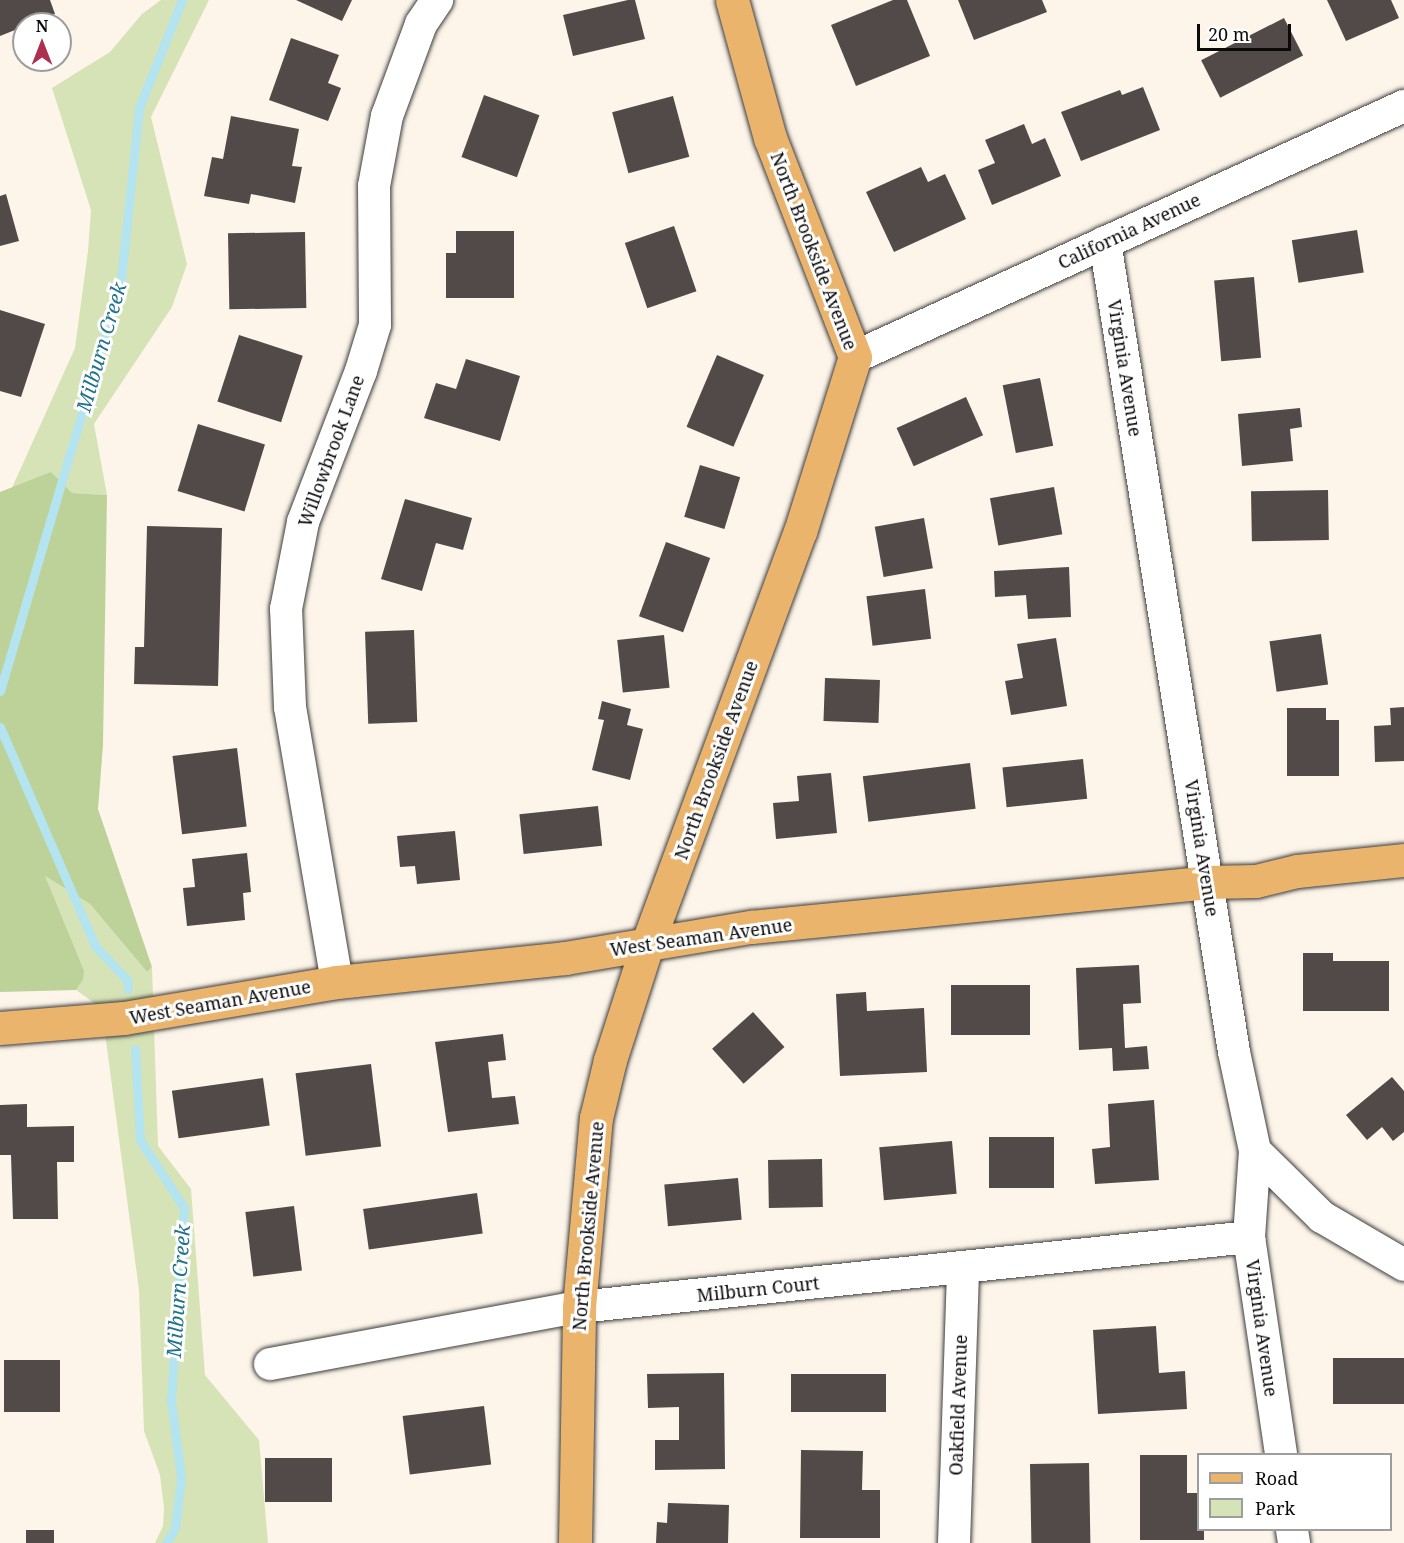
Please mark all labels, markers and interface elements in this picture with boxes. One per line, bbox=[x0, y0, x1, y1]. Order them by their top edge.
north arrow bbox=[12, 12, 72, 72]
scale bar bbox=[1200, 12, 1294, 50]
text: N bbox=[36, 15, 48, 37]
text: 20 m bbox=[1208, 22, 1250, 46]
street label: North Brookside Avenue bbox=[766, 149, 862, 353]
street label: California Avenue bbox=[1054, 189, 1204, 273]
water label: Milburn Creek bbox=[71, 280, 131, 414]
street label: Virginia Avenue bbox=[1104, 298, 1146, 438]
street label: Willowbrook Lane bbox=[294, 372, 368, 530]
street label: North Brookside Avenue bbox=[670, 658, 762, 862]
street label: Virginia Avenue bbox=[1181, 778, 1223, 918]
street label: West Seaman Avenue bbox=[608, 914, 794, 960]
street label: West Seaman Avenue bbox=[128, 975, 312, 1029]
street label: North Brookside Avenue bbox=[568, 1120, 608, 1332]
water label: Milburn Creek bbox=[161, 1224, 195, 1358]
street label: Virginia Avenue bbox=[1242, 1258, 1282, 1398]
street label: Milburn Court bbox=[696, 1272, 820, 1306]
street label: Oakfield Avenue bbox=[945, 1334, 971, 1476]
legend bbox=[1197, 1453, 1392, 1531]
text: Road bbox=[1255, 1466, 1298, 1490]
text: Park bbox=[1255, 1496, 1295, 1520]

